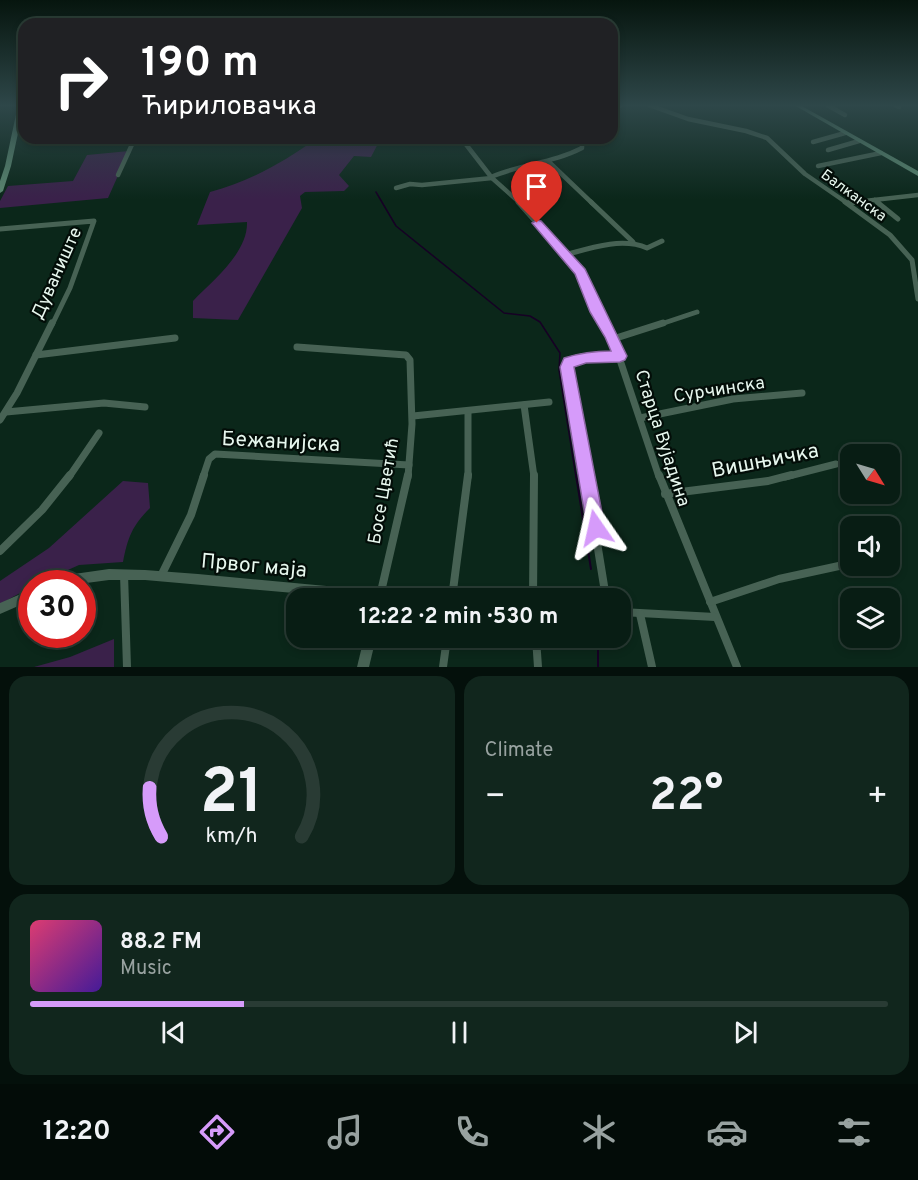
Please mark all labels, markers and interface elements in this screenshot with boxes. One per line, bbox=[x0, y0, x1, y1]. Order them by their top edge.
text: 190 m bbox=[141, 38, 259, 91]
icon: right bbox=[42, 42, 120, 120]
text: Ћириловачка bbox=[141, 90, 317, 124]
pin bbox=[511, 161, 562, 223]
street label: Балканска bbox=[816, 166, 890, 226]
icon: arrive bbox=[520, 170, 553, 203]
street label: Дуваниште bbox=[27, 224, 88, 323]
street label: Старца Вујадина bbox=[629, 367, 695, 510]
street label: Сурчинска bbox=[672, 372, 766, 409]
street label: Бежанијска bbox=[221, 426, 341, 459]
street label: Босе Цветић bbox=[364, 436, 405, 546]
street label: Вишњичка bbox=[709, 438, 821, 485]
north arrow bbox=[840, 444, 900, 504]
map controls bbox=[840, 444, 900, 648]
position arrow bbox=[564, 496, 628, 560]
button: sound bbox=[840, 516, 900, 576]
street label: Првог маја bbox=[200, 548, 308, 585]
speed limit sign: 30 bbox=[18, 570, 96, 648]
button: layers bbox=[840, 588, 900, 648]
text: 12:22 · 2 min · 530 m bbox=[359, 604, 558, 631]
text: Climate bbox=[485, 738, 553, 764]
text: 21 bbox=[200, 756, 263, 835]
text: 22° bbox=[649, 769, 723, 826]
text: − bbox=[485, 777, 506, 819]
text: + bbox=[867, 777, 888, 819]
text: km/h bbox=[206, 824, 258, 851]
text: 88.2 FM bbox=[120, 929, 202, 956]
text: Music bbox=[120, 956, 172, 982]
icon: previous bbox=[157, 1016, 190, 1049]
icon: pause bbox=[443, 1016, 476, 1049]
icon: next bbox=[729, 1016, 762, 1049]
icon: directions bbox=[196, 1111, 238, 1153]
icon: music bbox=[324, 1111, 366, 1153]
icon: phone bbox=[451, 1111, 493, 1153]
icon: climate bbox=[578, 1111, 620, 1153]
icon: car bbox=[706, 1111, 748, 1153]
icon: filters bbox=[833, 1111, 875, 1153]
text: 12:20 bbox=[43, 1115, 111, 1149]

